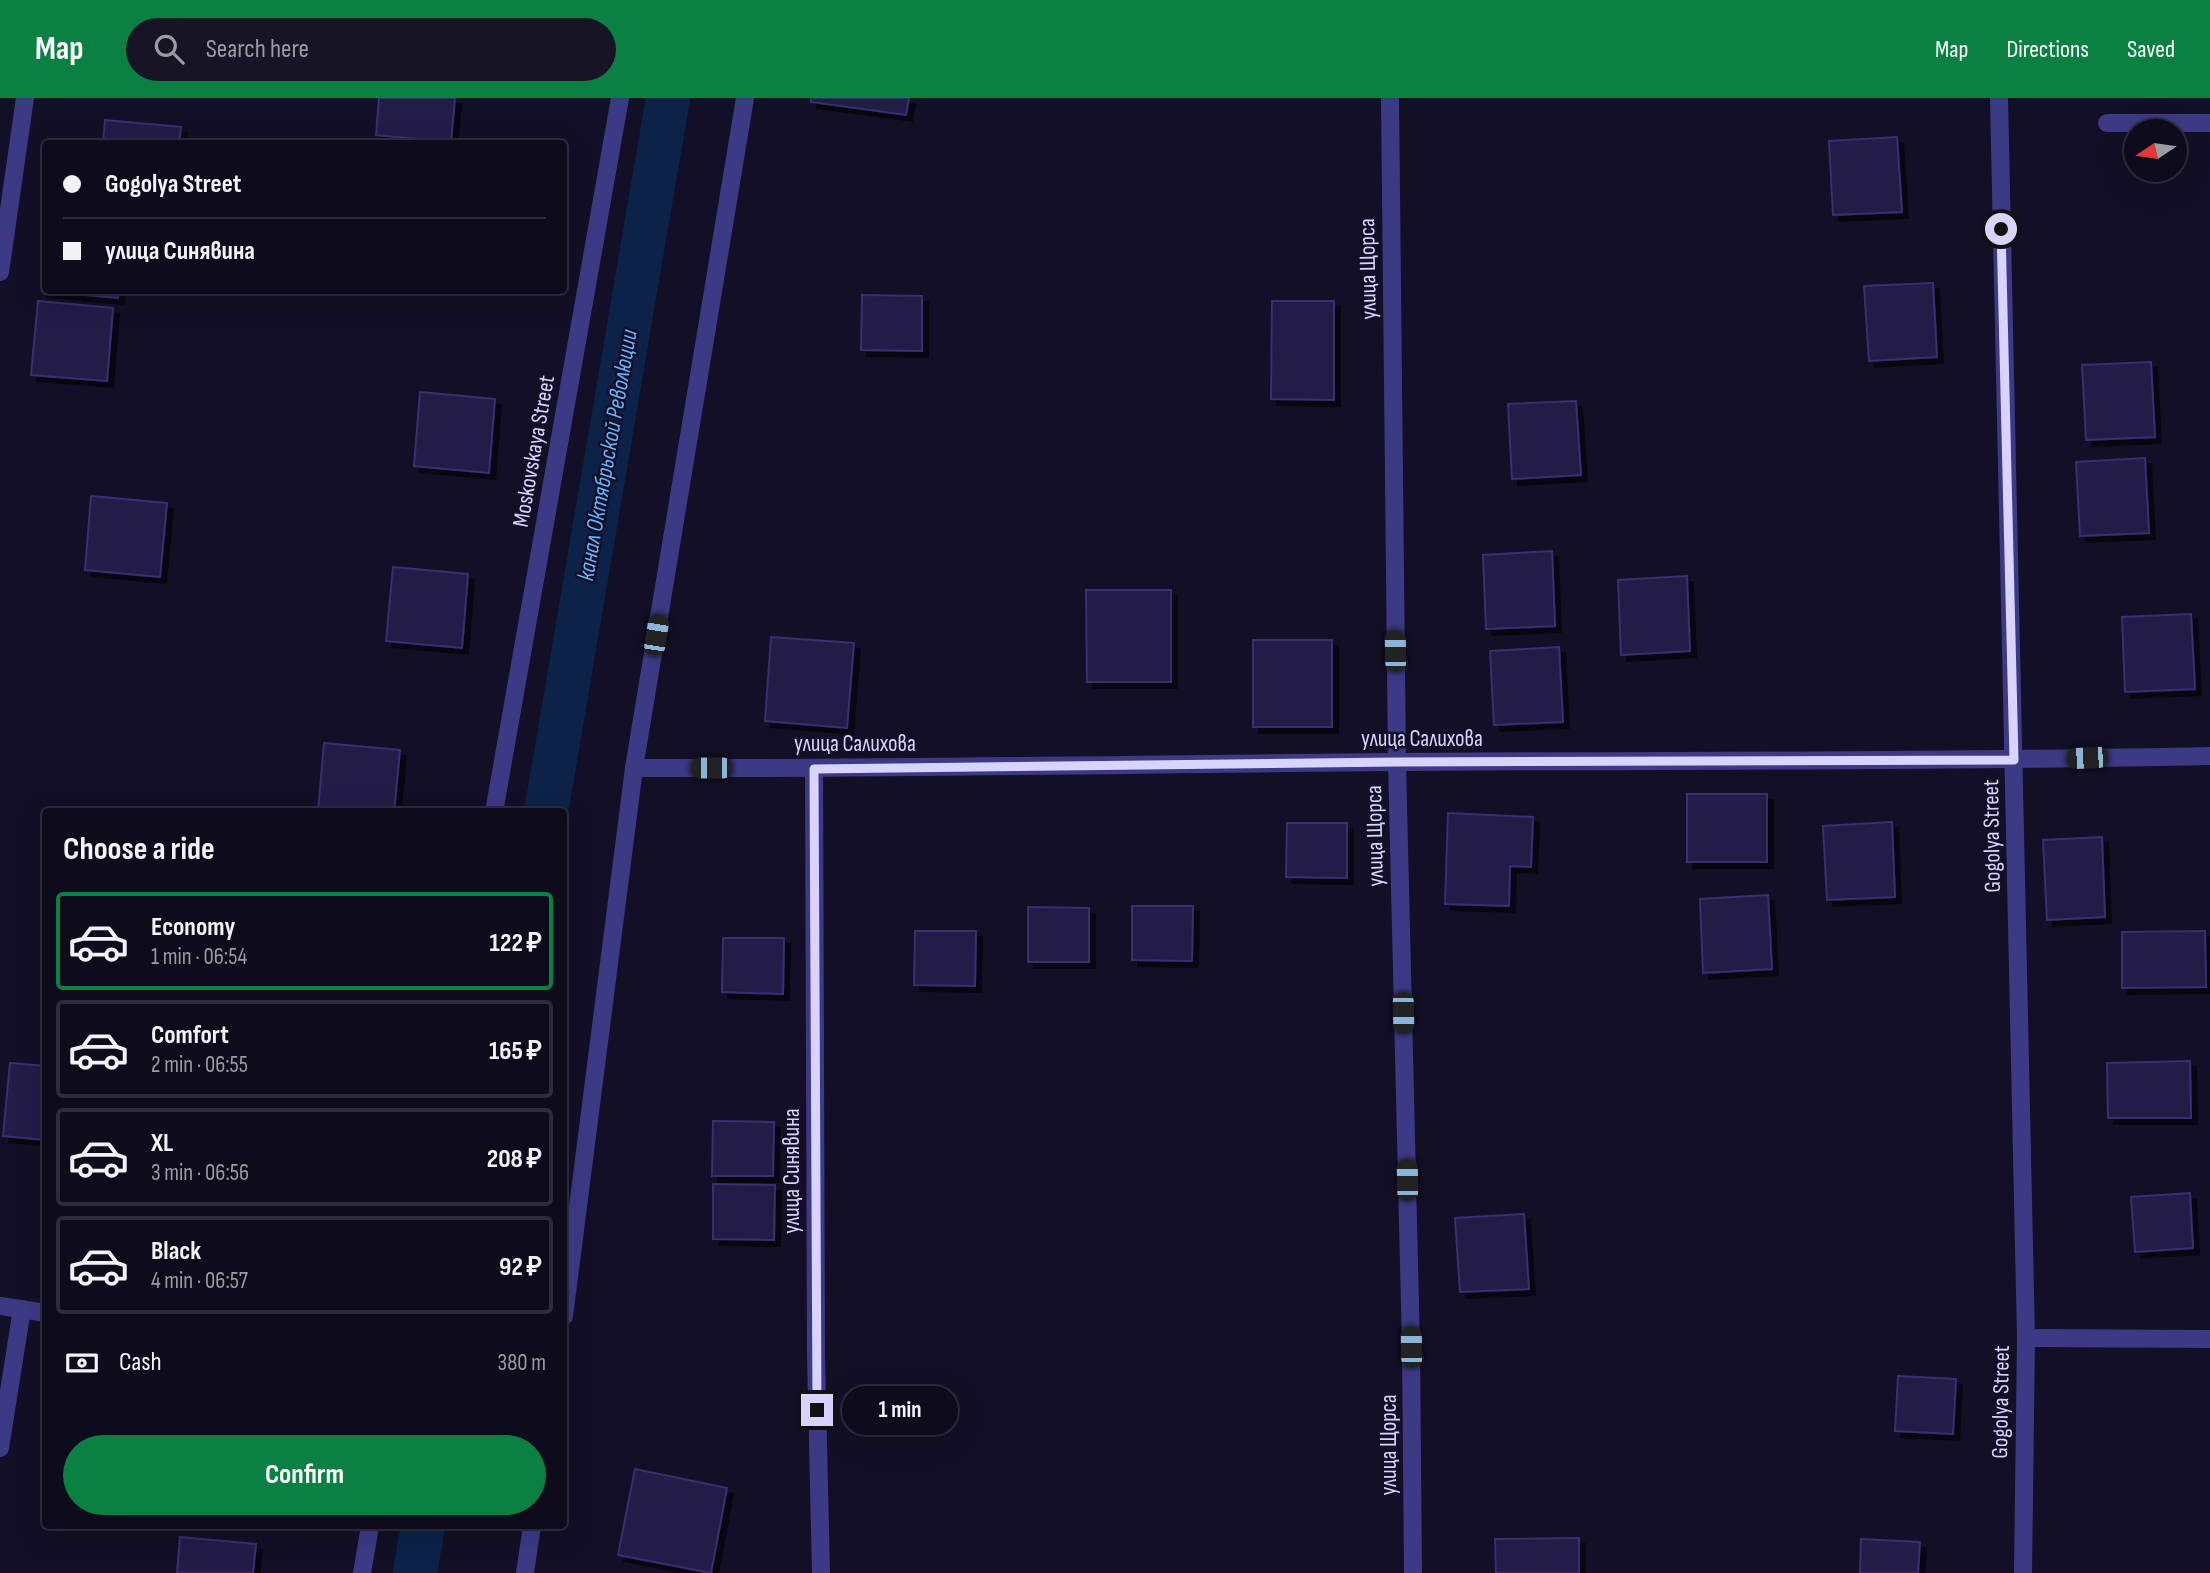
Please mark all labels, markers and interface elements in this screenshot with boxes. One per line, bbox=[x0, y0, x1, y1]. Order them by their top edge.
search box bbox=[126, 18, 616, 81]
text: Map bbox=[35, 29, 84, 69]
icon: search bbox=[150, 30, 188, 68]
text: Search here bbox=[206, 34, 309, 65]
text: Map bbox=[1935, 35, 1968, 64]
text: Directions bbox=[2006, 35, 2089, 64]
text: Saved bbox=[2127, 35, 2175, 64]
north arrow bbox=[2124, 119, 2188, 182]
map controls bbox=[2124, 119, 2187, 182]
text: Gogolya Street bbox=[105, 169, 241, 200]
route start bbox=[1985, 213, 2017, 245]
street label: улица Щорса bbox=[1353, 218, 1383, 320]
text: улица Синявина bbox=[105, 236, 255, 267]
water label: канал Октябрьской Революции bbox=[571, 327, 644, 583]
street label: Moskovskaya Street bbox=[507, 373, 561, 529]
car bbox=[643, 613, 670, 657]
car bbox=[1385, 630, 1406, 672]
street label: улица Салихова bbox=[1361, 725, 1483, 753]
street label: улица Салихова bbox=[794, 730, 916, 758]
car bbox=[2066, 747, 2109, 769]
car bbox=[691, 758, 733, 779]
street label: Gogolya Street bbox=[1977, 779, 2007, 893]
street label: улица Щорса bbox=[1360, 785, 1390, 887]
text: Choose a ride bbox=[63, 830, 215, 869]
icon: car bbox=[67, 910, 130, 973]
text: Economy bbox=[151, 912, 235, 943]
text: 122 ₽ bbox=[490, 928, 542, 959]
text: 1 min · 06:54 bbox=[151, 943, 247, 971]
car bbox=[1393, 992, 1414, 1034]
icon: car bbox=[67, 1018, 130, 1081]
text: Comfort bbox=[151, 1020, 229, 1051]
text: 165 ₽ bbox=[489, 1036, 542, 1067]
text: 2 min · 06:55 bbox=[151, 1051, 248, 1079]
street label: улица Синявина bbox=[778, 1108, 806, 1234]
icon: car bbox=[67, 1126, 130, 1189]
text: XL bbox=[151, 1128, 173, 1159]
text: 208 ₽ bbox=[487, 1144, 542, 1175]
text: 3 min · 06:56 bbox=[151, 1159, 249, 1187]
car bbox=[1397, 1159, 1418, 1201]
icon: car bbox=[67, 1234, 130, 1297]
text: Black bbox=[151, 1236, 201, 1267]
text: 92 ₽ bbox=[499, 1252, 542, 1283]
text: 4 min · 06:57 bbox=[151, 1267, 248, 1295]
car bbox=[1401, 1326, 1422, 1368]
icon: cash bbox=[63, 1344, 101, 1382]
street label: Gogolya Street bbox=[1986, 1345, 2016, 1459]
text: Cash bbox=[119, 1347, 162, 1378]
text: 380 m bbox=[498, 1349, 546, 1377]
callout: 1 min bbox=[842, 1386, 957, 1434]
route end bbox=[801, 1394, 833, 1426]
street label: улица Щорса bbox=[1375, 1394, 1403, 1496]
text: 1 min bbox=[879, 1396, 921, 1424]
button: Confirm bbox=[63, 1435, 546, 1515]

